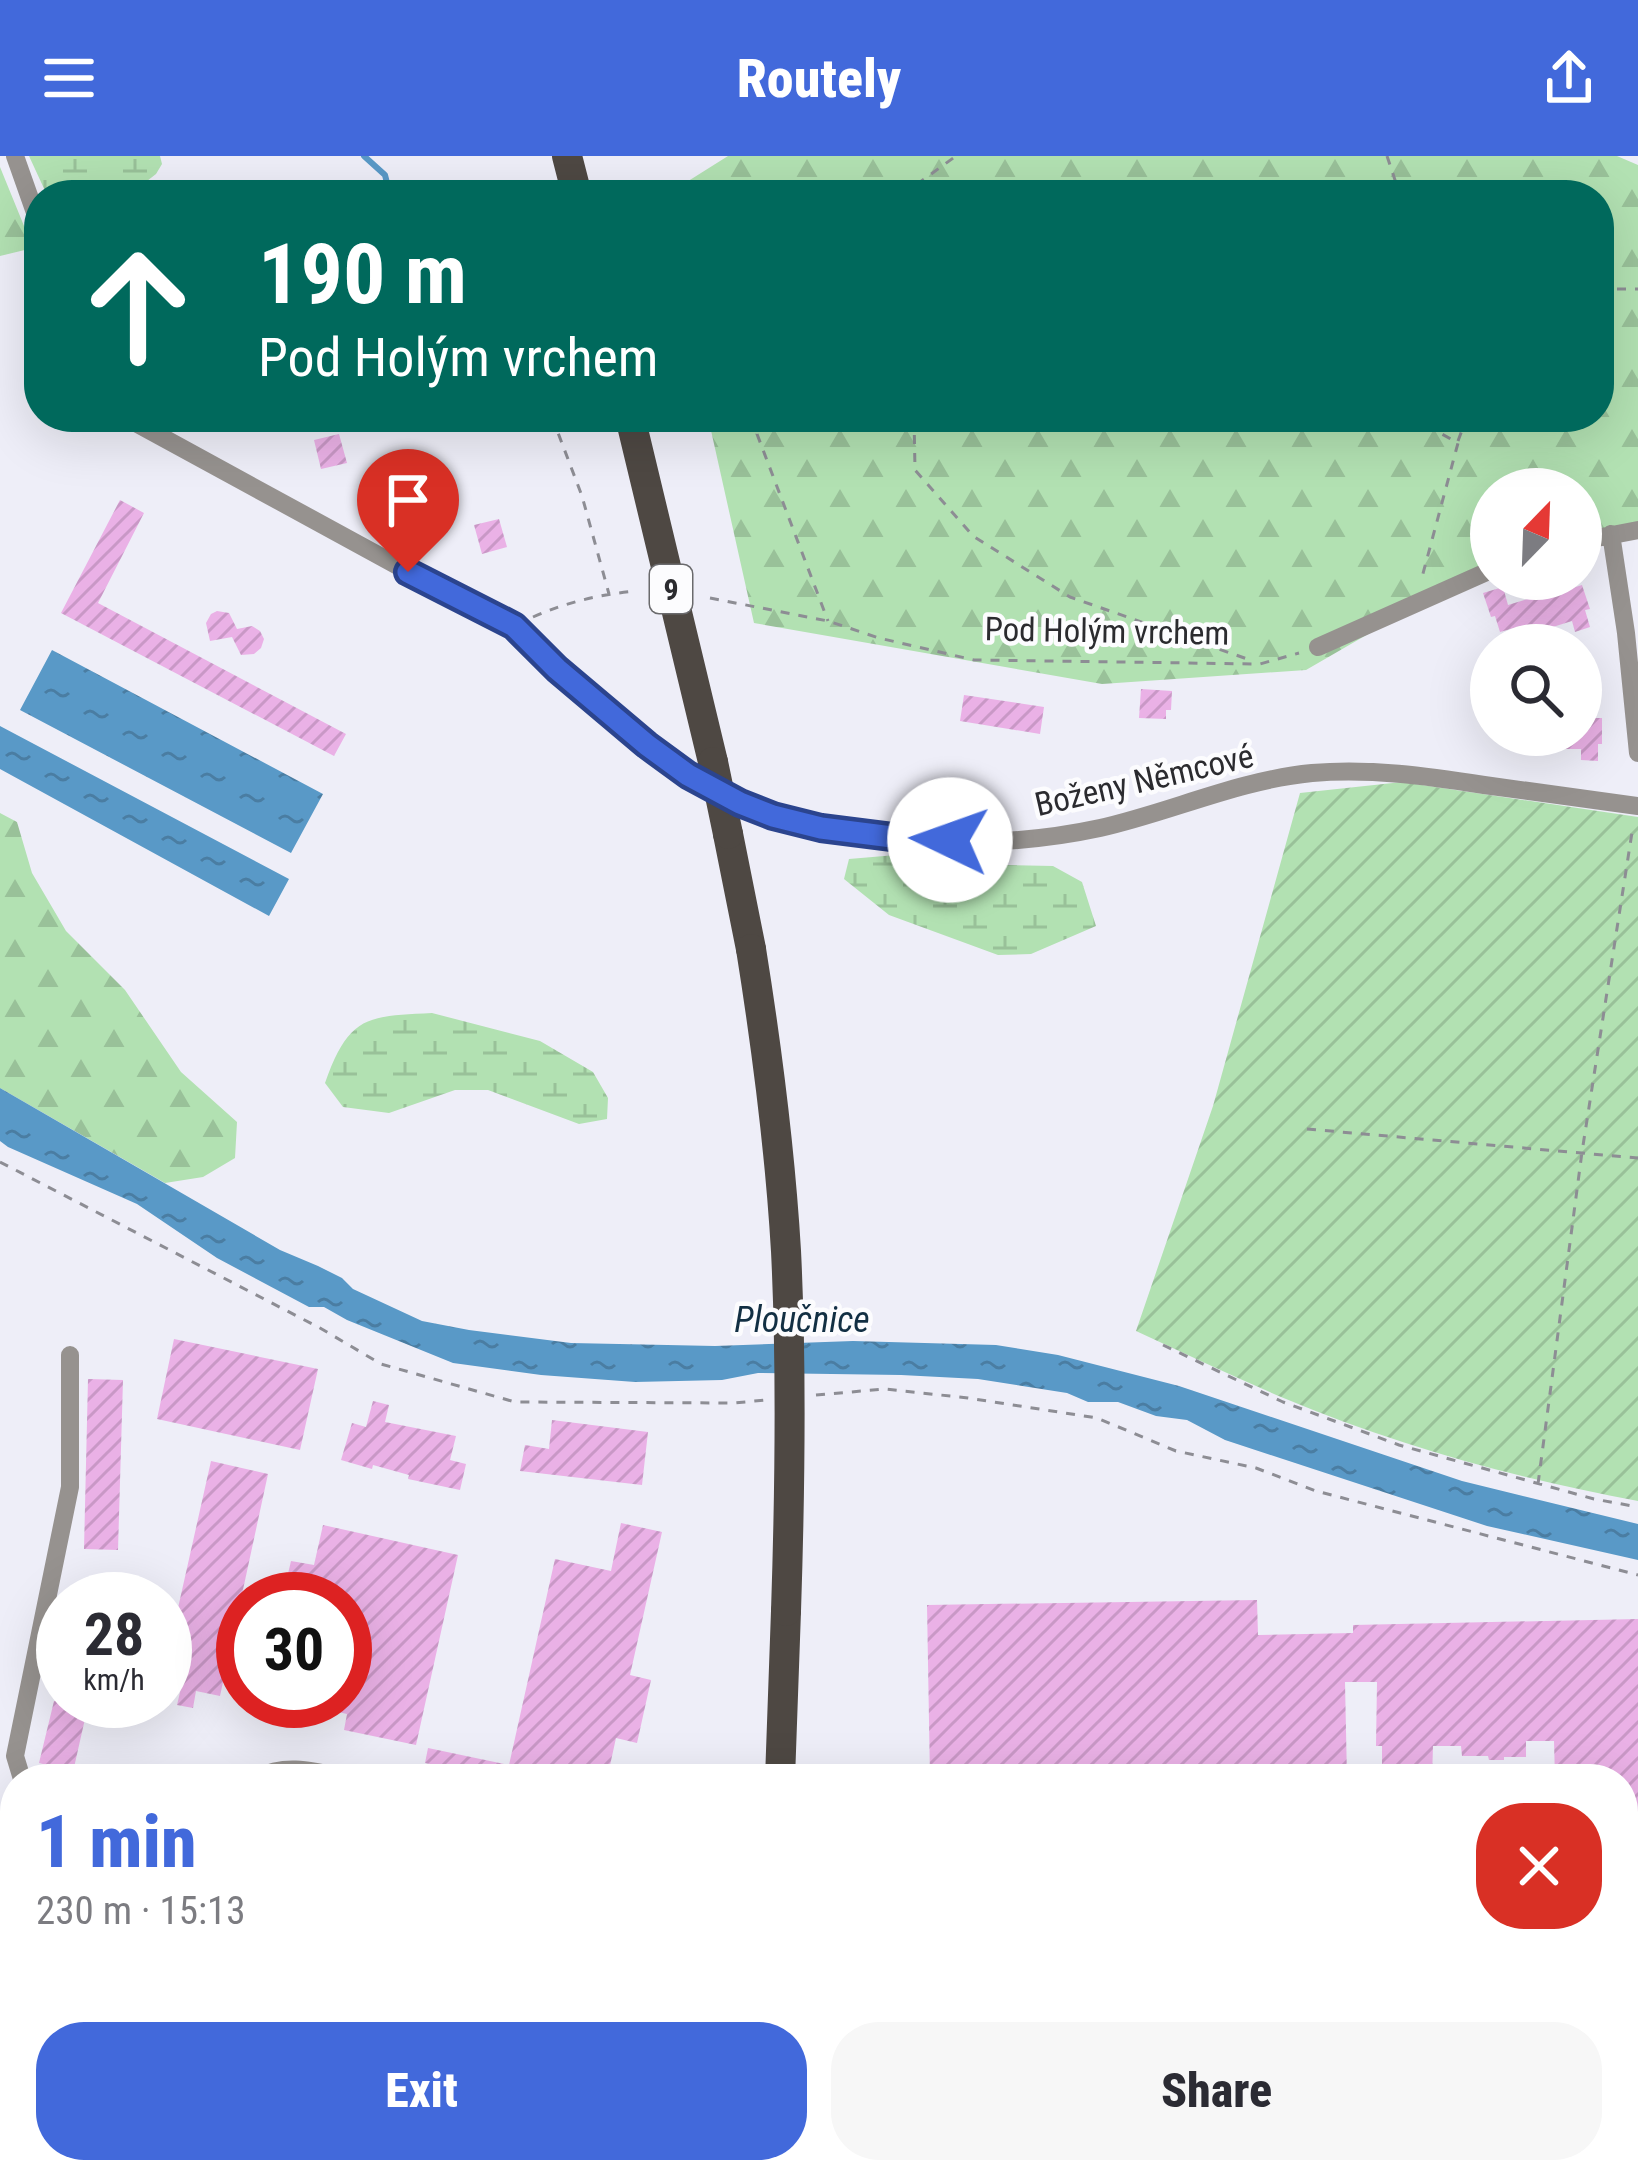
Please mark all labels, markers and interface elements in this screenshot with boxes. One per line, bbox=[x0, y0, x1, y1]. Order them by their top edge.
icon: menu bbox=[36, 45, 102, 111]
icon: share bbox=[1536, 45, 1602, 111]
text: Routely bbox=[737, 47, 901, 110]
text: 190 m bbox=[258, 225, 467, 324]
icon: ahead bbox=[60, 228, 216, 384]
text: Pod Holým vrchem bbox=[258, 326, 658, 389]
pin bbox=[357, 449, 459, 572]
icon: arrive bbox=[375, 467, 441, 533]
north arrow bbox=[1470, 468, 1602, 600]
map controls bbox=[1470, 468, 1602, 756]
road number: 9 bbox=[650, 565, 692, 613]
street label: Pod Holým vrchem bbox=[984, 609, 1230, 653]
button: search bbox=[1470, 624, 1602, 756]
street label: Boženy Němcové bbox=[1031, 736, 1257, 824]
position arrow bbox=[887, 777, 1013, 903]
water label: Ploučnice bbox=[734, 1299, 870, 1341]
speed limit sign: 30 bbox=[216, 1572, 372, 1728]
text: 28 bbox=[84, 1599, 144, 1670]
text: km/h bbox=[83, 1662, 145, 1697]
text: 1 min bbox=[36, 1800, 197, 1885]
button: close bbox=[1476, 1803, 1602, 1929]
text: 230 m · 15:13 bbox=[36, 1888, 246, 1934]
button: Exit bbox=[36, 2022, 807, 2160]
button: Share bbox=[831, 2022, 1602, 2160]

